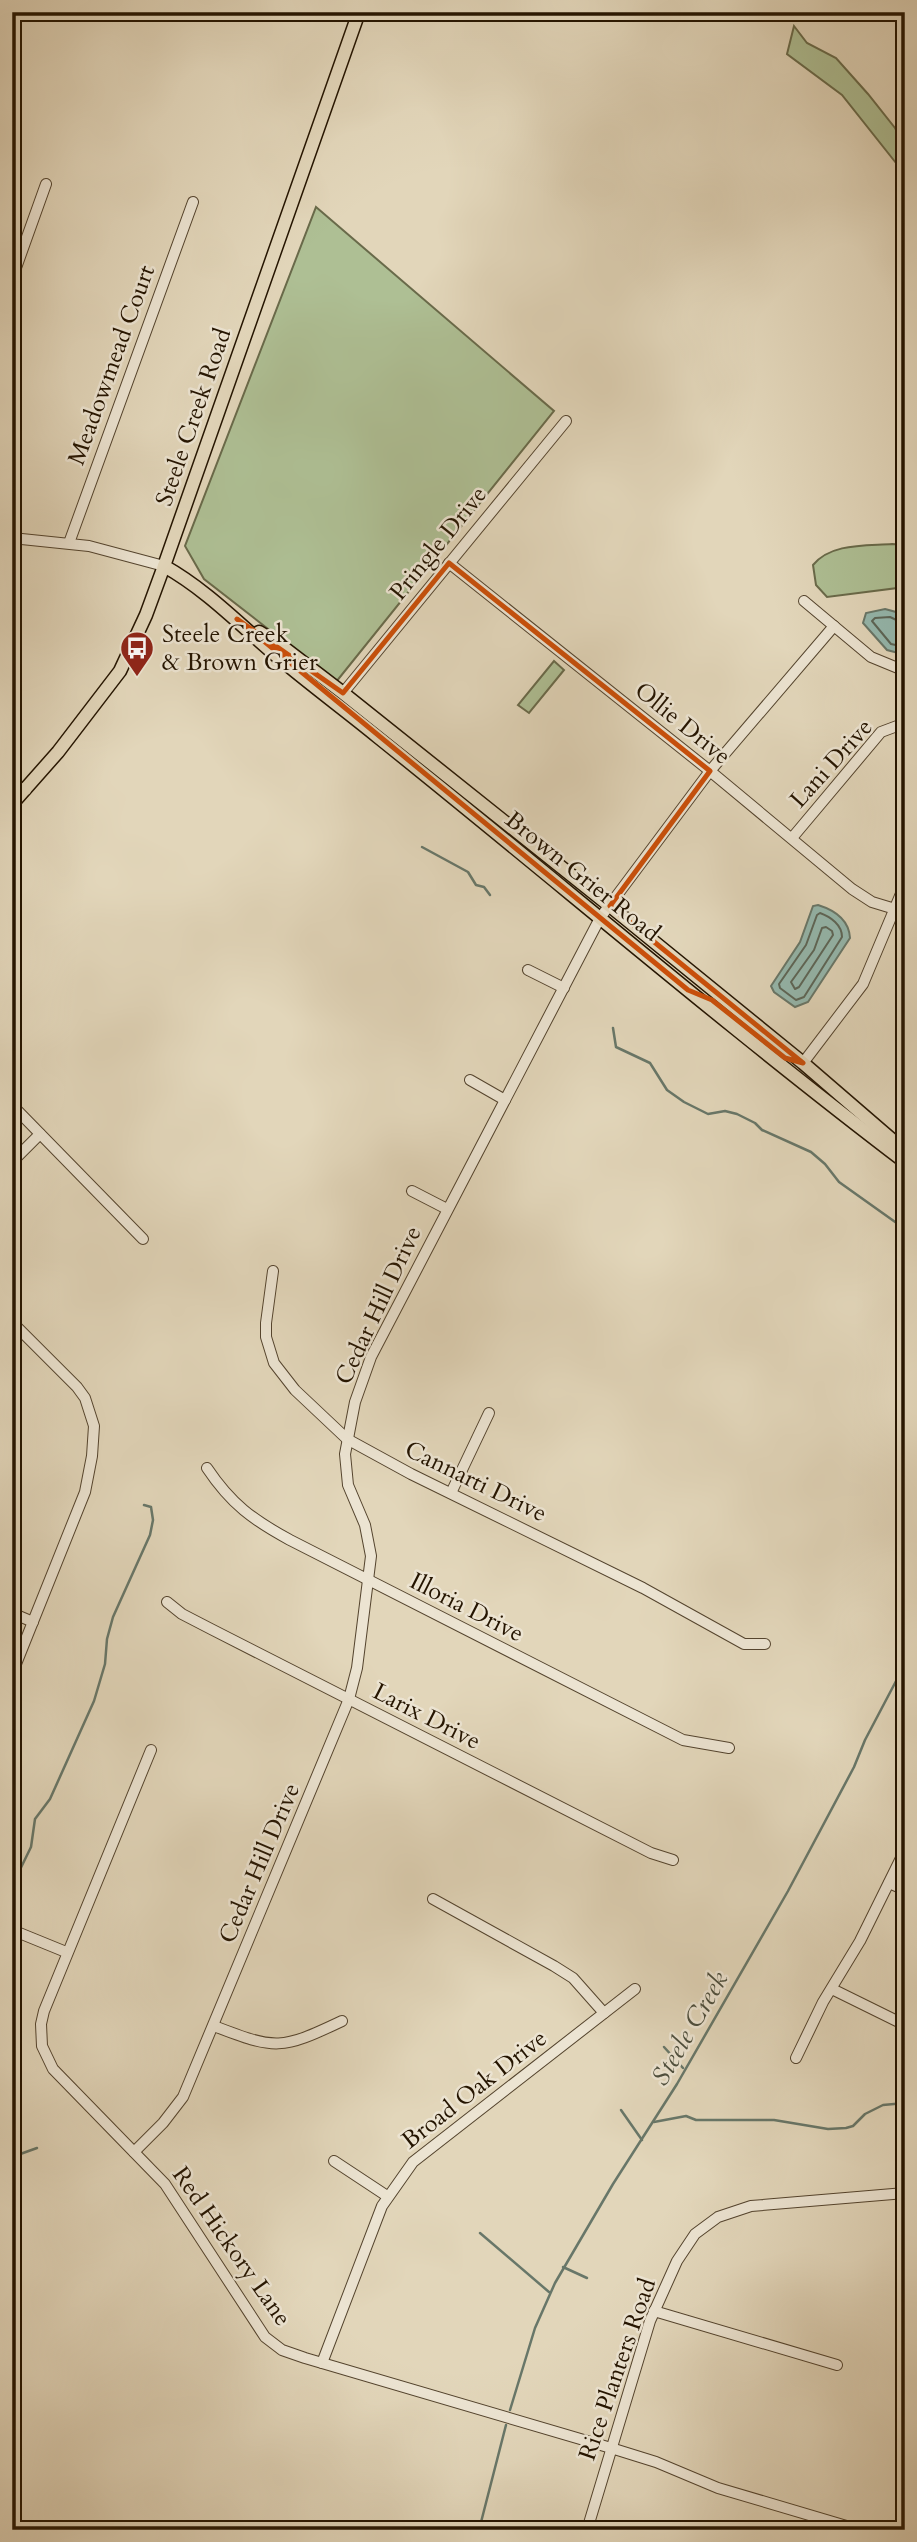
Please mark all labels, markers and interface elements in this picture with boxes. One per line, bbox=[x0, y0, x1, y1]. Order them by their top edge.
street label: Meadowmead Court bbox=[60, 260, 163, 470]
street label: Steele Creek Road bbox=[148, 324, 239, 510]
street label: Pringle Drive bbox=[382, 479, 495, 607]
place label: Steele Creek & Brown Grier bbox=[162, 618, 318, 679]
bus stop icon: Steele Creek & Brown Grier bbox=[118, 629, 156, 678]
street label: Ollie Drive bbox=[628, 674, 738, 772]
street label: Lani Drive bbox=[782, 712, 880, 815]
street label: Brown Grier Road bbox=[498, 804, 667, 949]
street label: Cedar Hill Drive bbox=[327, 1221, 430, 1390]
street label: Cannarti Drive bbox=[399, 1433, 552, 1530]
street label: Illoria Drive bbox=[404, 1565, 529, 1650]
street label: Larix Drive bbox=[367, 1675, 486, 1758]
street label: Cedar Hill Drive bbox=[211, 1778, 308, 1948]
water label: Steele Creek bbox=[643, 1965, 736, 2092]
street label: Broad Oak Drive bbox=[395, 2022, 554, 2157]
street label: Red Hickory Lane bbox=[164, 2160, 299, 2333]
street label: Rice Planters Road bbox=[571, 2274, 664, 2465]

